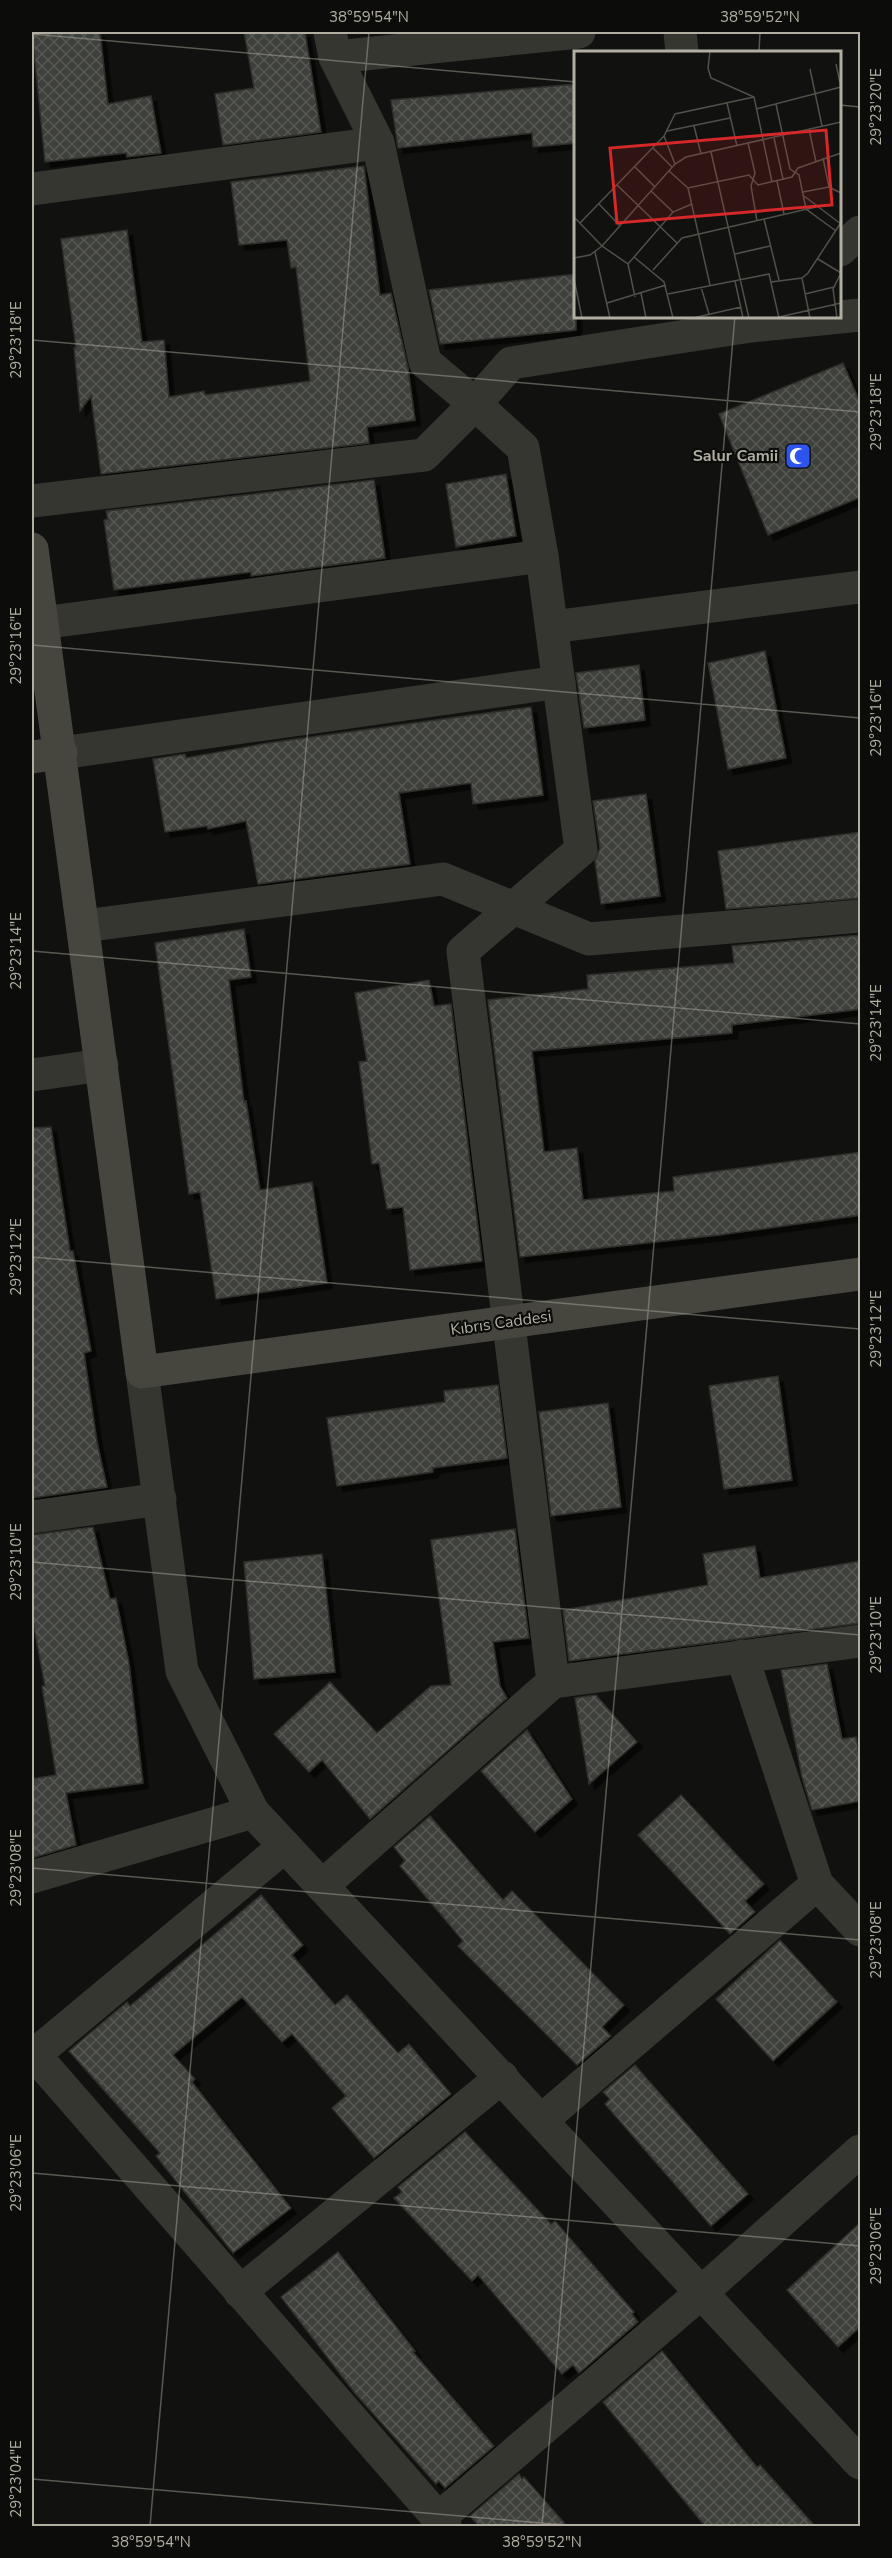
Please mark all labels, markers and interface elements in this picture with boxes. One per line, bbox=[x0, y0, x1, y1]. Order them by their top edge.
text: 38°59'54"N bbox=[329, 7, 409, 27]
text: 38°59'52"N bbox=[720, 7, 800, 27]
inset map bbox=[574, 51, 841, 318]
text: 29°23'20"E bbox=[866, 68, 886, 146]
text: 29°23'18"E bbox=[6, 301, 26, 379]
text: 29°23'18"E bbox=[866, 373, 886, 451]
mosque icon: Salur Camii bbox=[783, 441, 813, 471]
place label: Salur Camii bbox=[693, 445, 778, 467]
text: 29°23'16"E bbox=[6, 607, 26, 685]
text: 29°23'16"E bbox=[866, 679, 886, 757]
text: 29°23'14"E bbox=[6, 912, 26, 990]
text: 29°23'14"E bbox=[866, 984, 886, 1062]
text: 29°23'12"E bbox=[6, 1218, 26, 1296]
text: 29°23'12"E bbox=[866, 1290, 886, 1368]
street label: Kıbrıs Caddesi bbox=[449, 1305, 553, 1341]
text: 29°23'10"E bbox=[6, 1523, 26, 1601]
text: 29°23'10"E bbox=[866, 1596, 886, 1674]
text: 29°23'08"E bbox=[6, 1829, 26, 1907]
text: 29°23'08"E bbox=[866, 1901, 886, 1979]
text: 29°23'06"E bbox=[6, 2134, 26, 2212]
text: 29°23'06"E bbox=[866, 2207, 886, 2285]
text: 29°23'04"E bbox=[6, 2440, 26, 2518]
text: 38°59'54"N bbox=[111, 2532, 191, 2552]
text: 38°59'52"N bbox=[502, 2532, 582, 2552]

